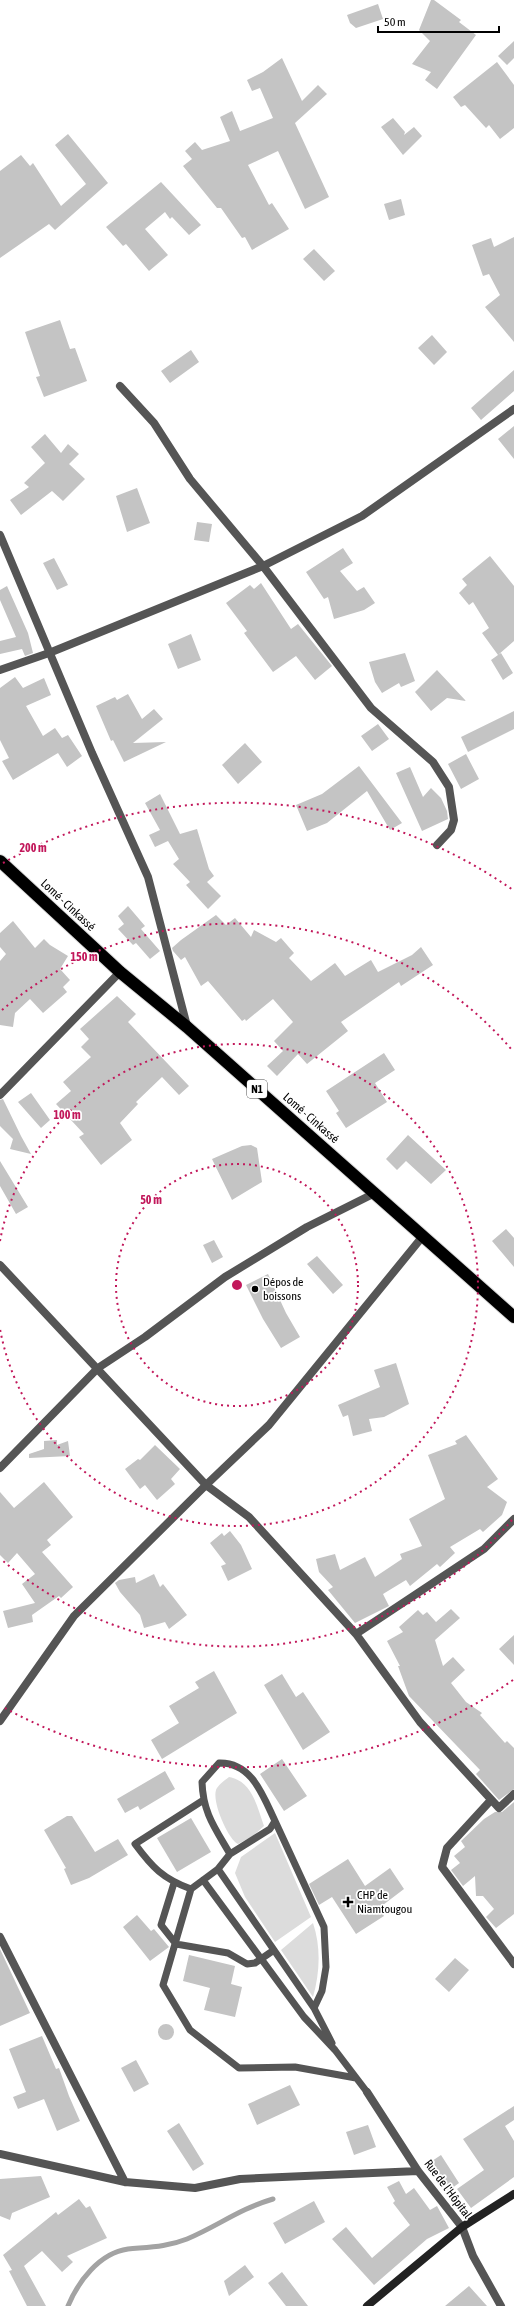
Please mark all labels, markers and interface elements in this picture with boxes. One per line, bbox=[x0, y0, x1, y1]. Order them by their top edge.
scale bar bbox=[378, 8, 499, 34]
text: 50 m bbox=[384, 15, 406, 29]
text: 200 m bbox=[19, 841, 47, 855]
street label: Lomé - Cinkassé bbox=[38, 876, 98, 934]
text: 150 m bbox=[70, 950, 98, 964]
road number: N1 bbox=[247, 1080, 267, 1098]
street label: Lomé - Cinkassé bbox=[280, 1090, 342, 1146]
text: 100 m bbox=[53, 1108, 81, 1122]
text: 50 m bbox=[140, 1193, 162, 1207]
place label: Dépos de boissons bbox=[263, 1275, 304, 1303]
centre of rings bbox=[230, 1278, 244, 1292]
marker: Dépos de boissons bbox=[250, 1284, 260, 1294]
place label: CHP de Niamtougou bbox=[357, 1888, 412, 1916]
marker: CHP de Niamtougou bbox=[342, 1896, 354, 1908]
street label: Rue de l'Hôpital bbox=[421, 2157, 475, 2222]

